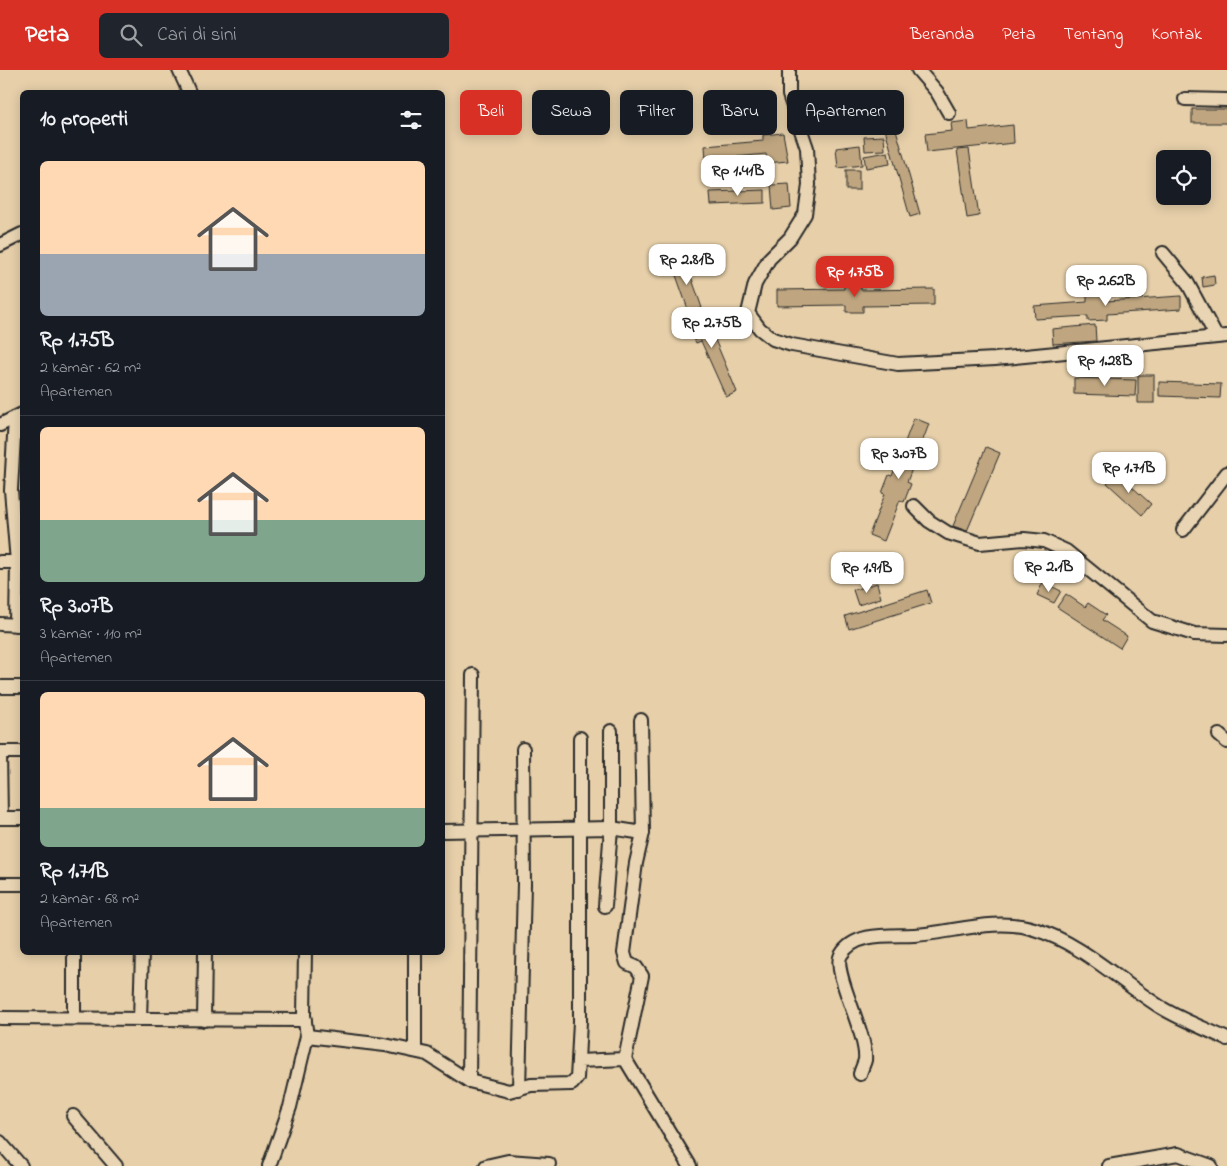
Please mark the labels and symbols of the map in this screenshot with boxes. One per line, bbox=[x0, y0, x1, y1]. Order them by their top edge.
pin: Rp 1.41B bbox=[686, 154, 790, 197]
pin: Rp 2.81B bbox=[635, 244, 739, 286]
pin: Rp 1.75B bbox=[803, 256, 907, 298]
pin: Rp 2.62B bbox=[1054, 264, 1158, 307]
pin: Rp 2.75B bbox=[660, 306, 764, 349]
pin: Rp 1.28B bbox=[1053, 344, 1157, 387]
pin: Rp 3.07B bbox=[847, 438, 951, 480]
pin: Rp 1.71B bbox=[1077, 452, 1181, 494]
pin: Rp 2.1B bbox=[1003, 550, 1095, 593]
pin: Rp 1.91B bbox=[815, 552, 919, 594]

